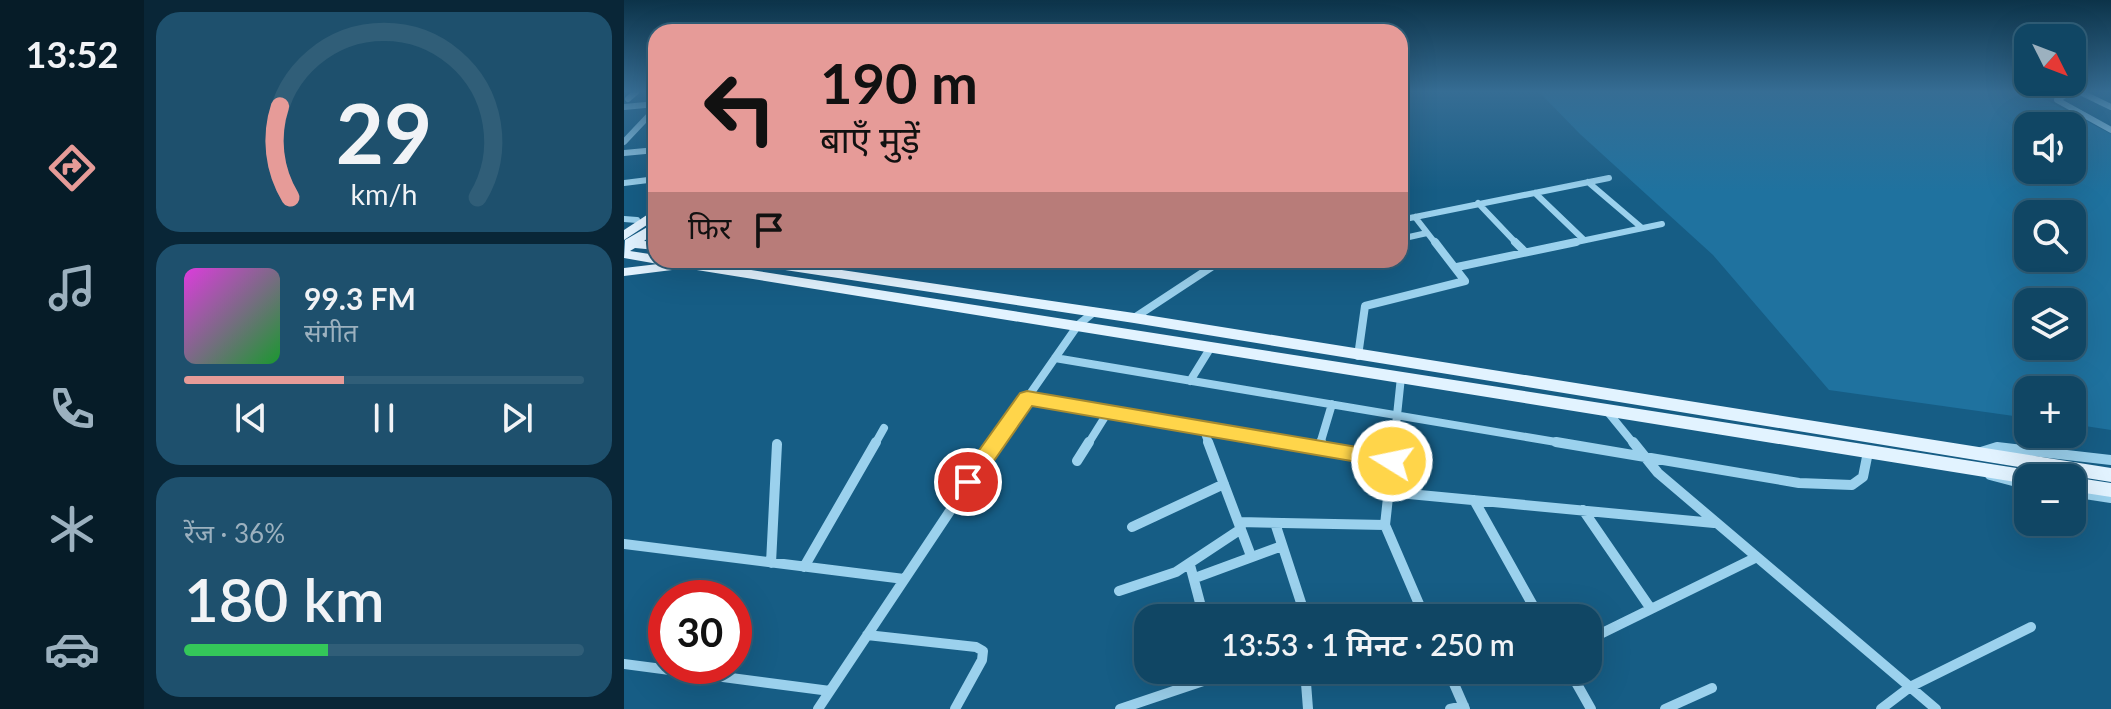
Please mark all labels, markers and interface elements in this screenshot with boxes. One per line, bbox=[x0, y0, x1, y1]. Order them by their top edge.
north arrow bbox=[2014, 24, 2086, 96]
map controls bbox=[2014, 24, 2086, 536]
text: 13:52 bbox=[26, 32, 118, 76]
text: 190 m bbox=[820, 49, 978, 116]
icon: left bbox=[688, 56, 792, 160]
text: 29 bbox=[336, 82, 432, 182]
button: sound bbox=[2014, 112, 2086, 184]
text: बाएँ मुड़ें bbox=[820, 117, 920, 161]
icon: directions bbox=[44, 140, 100, 196]
text: km/h bbox=[351, 177, 417, 211]
button: search bbox=[2014, 200, 2086, 272]
icon: arrive bbox=[747, 208, 791, 252]
text: फिर bbox=[688, 209, 731, 245]
icon: music bbox=[44, 260, 100, 316]
text: 99.3 FM bbox=[304, 280, 416, 316]
button: layers bbox=[2014, 288, 2086, 360]
text: संगीत bbox=[304, 316, 358, 348]
button: + bbox=[2014, 376, 2086, 448]
icon: phone bbox=[44, 381, 100, 437]
icon: previous bbox=[229, 396, 273, 440]
icon: pause bbox=[362, 396, 406, 440]
icon: next bbox=[495, 396, 539, 440]
position arrow bbox=[1350, 419, 1434, 503]
pin bbox=[934, 448, 1002, 516]
icon: arrive bbox=[946, 460, 990, 504]
button: − bbox=[2014, 464, 2086, 536]
icon: climate bbox=[44, 501, 100, 557]
text: रेंज · 36% bbox=[184, 517, 285, 549]
text: 180 km bbox=[184, 563, 385, 635]
speed limit sign: 30 bbox=[648, 580, 752, 684]
icon: car bbox=[44, 621, 100, 677]
text: 13:53 · 1 मिनट · 250 m bbox=[1221, 626, 1515, 662]

